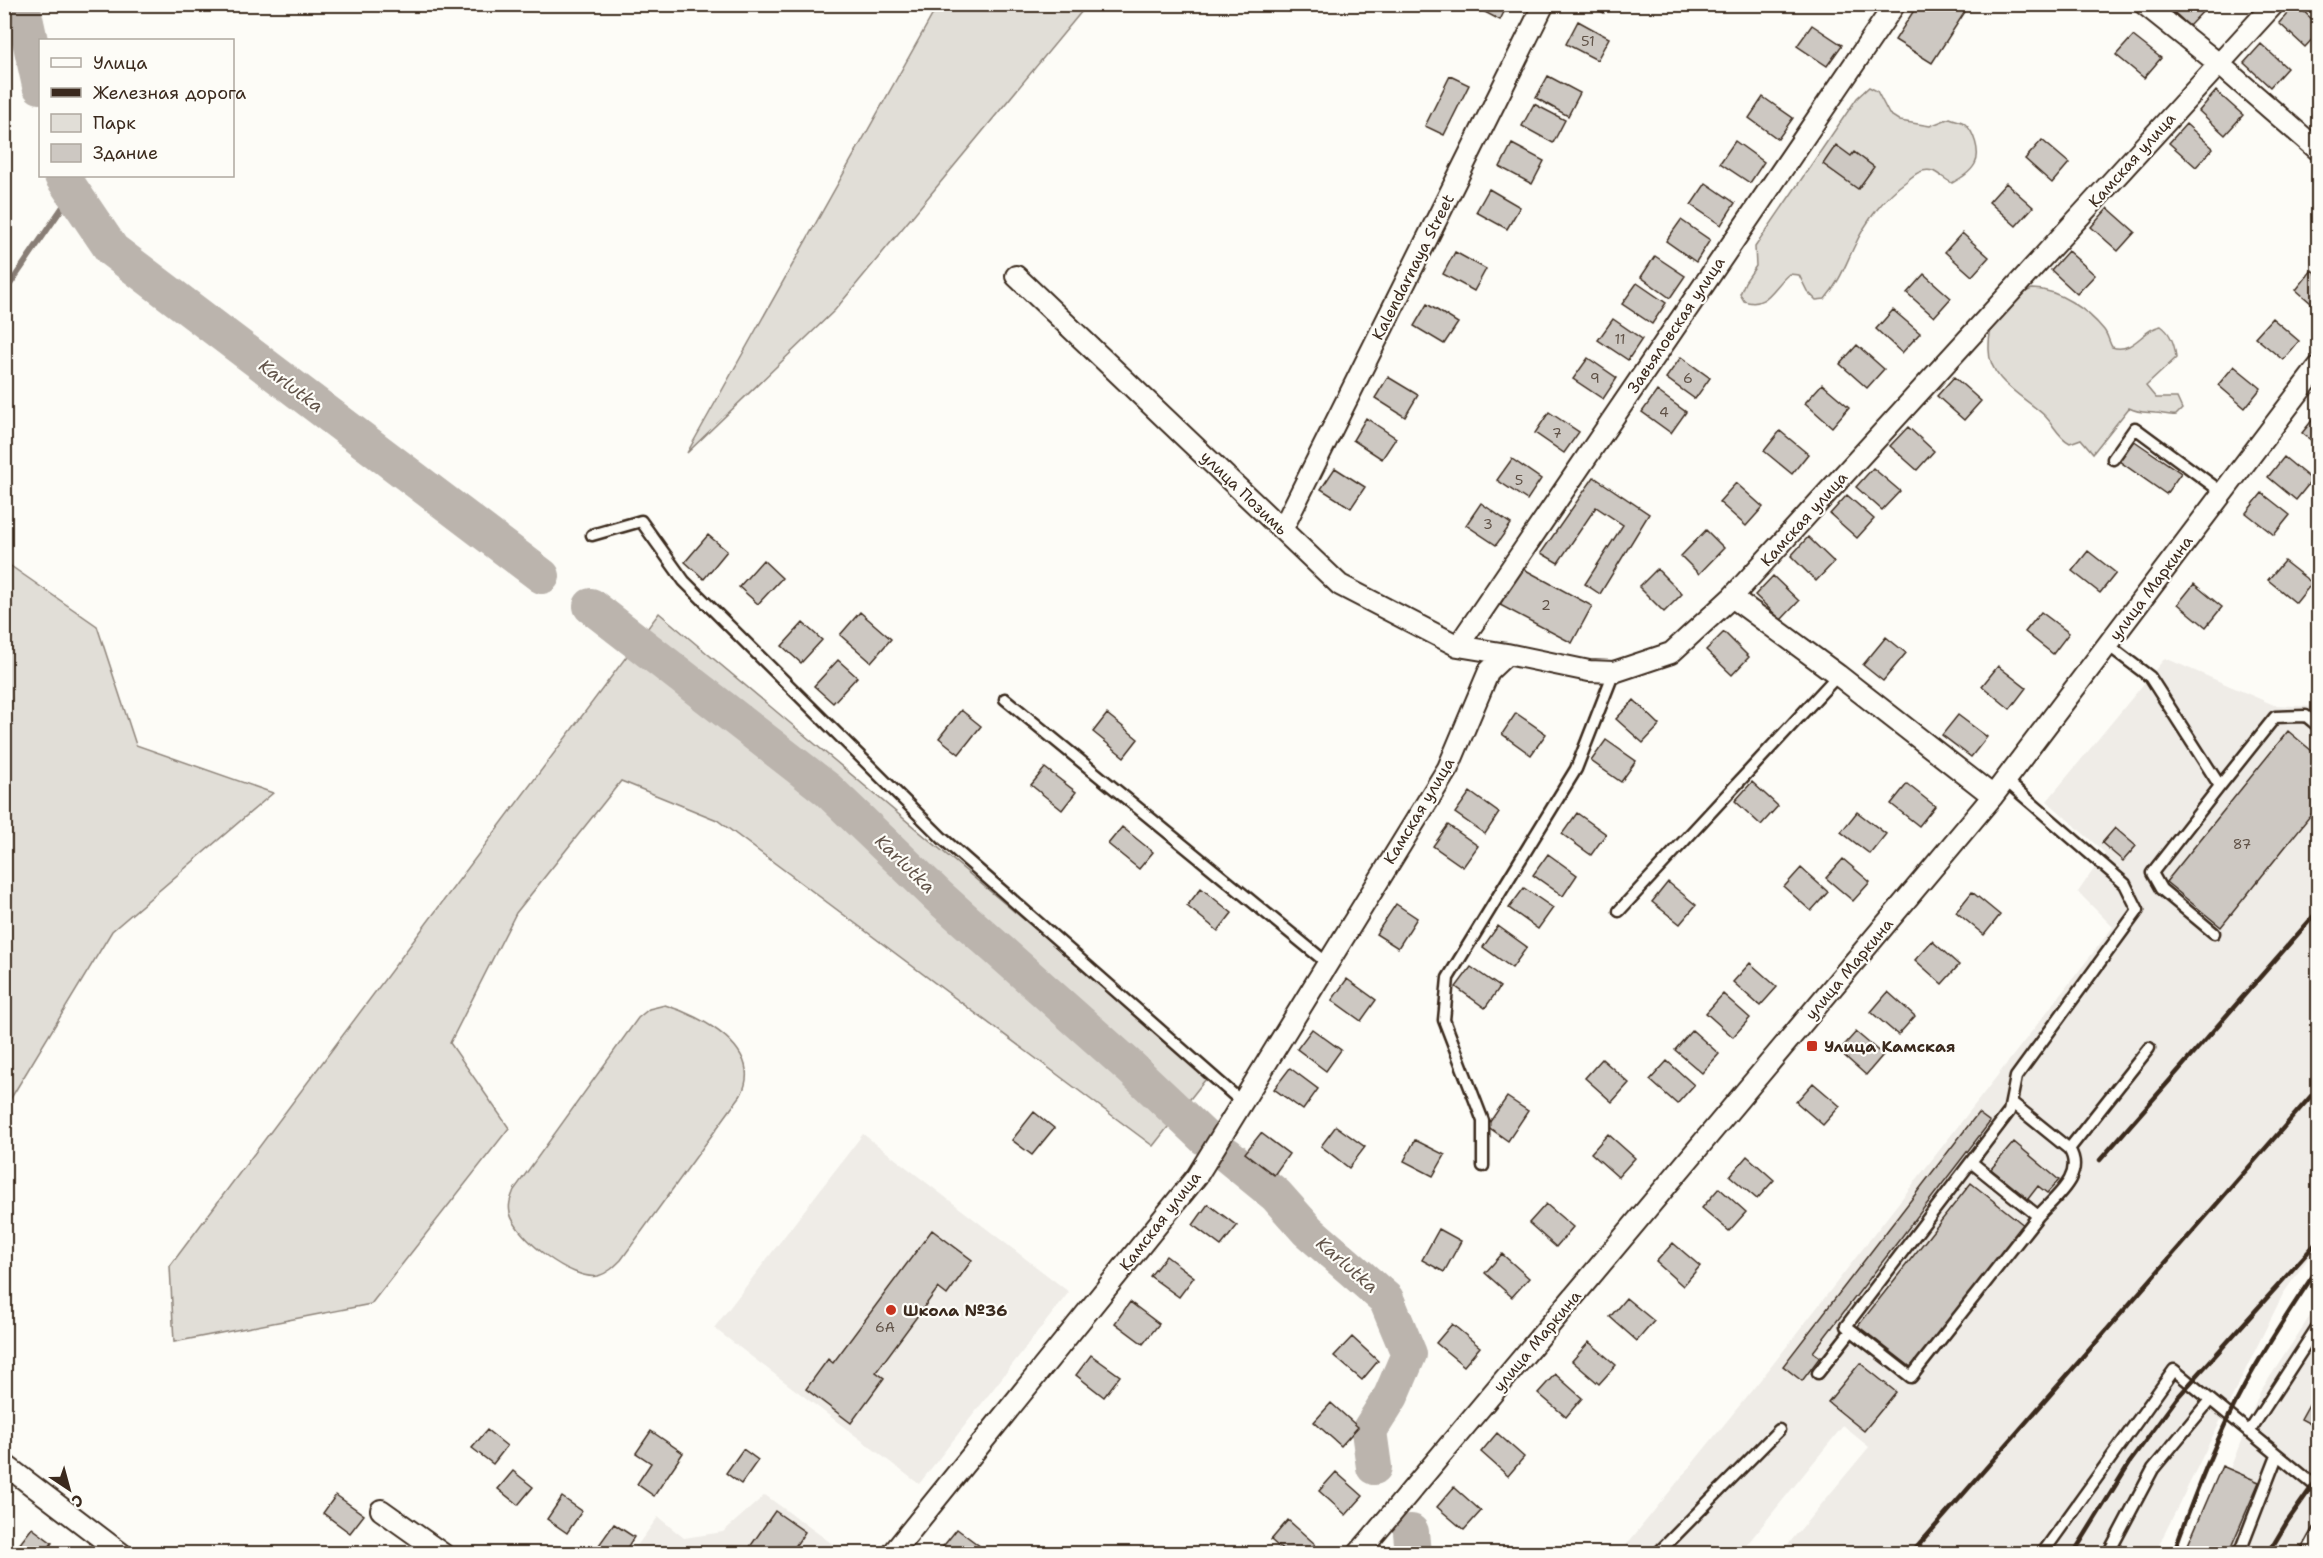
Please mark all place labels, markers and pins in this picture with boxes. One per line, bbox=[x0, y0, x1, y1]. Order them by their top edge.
place label: Улица Камская bbox=[1824, 1036, 1955, 1057]
marker: Улица Камская bbox=[1805, 1039, 1819, 1053]
place label: Школа №36 bbox=[903, 1300, 1007, 1321]
marker: Школа №36 bbox=[884, 1303, 898, 1317]

